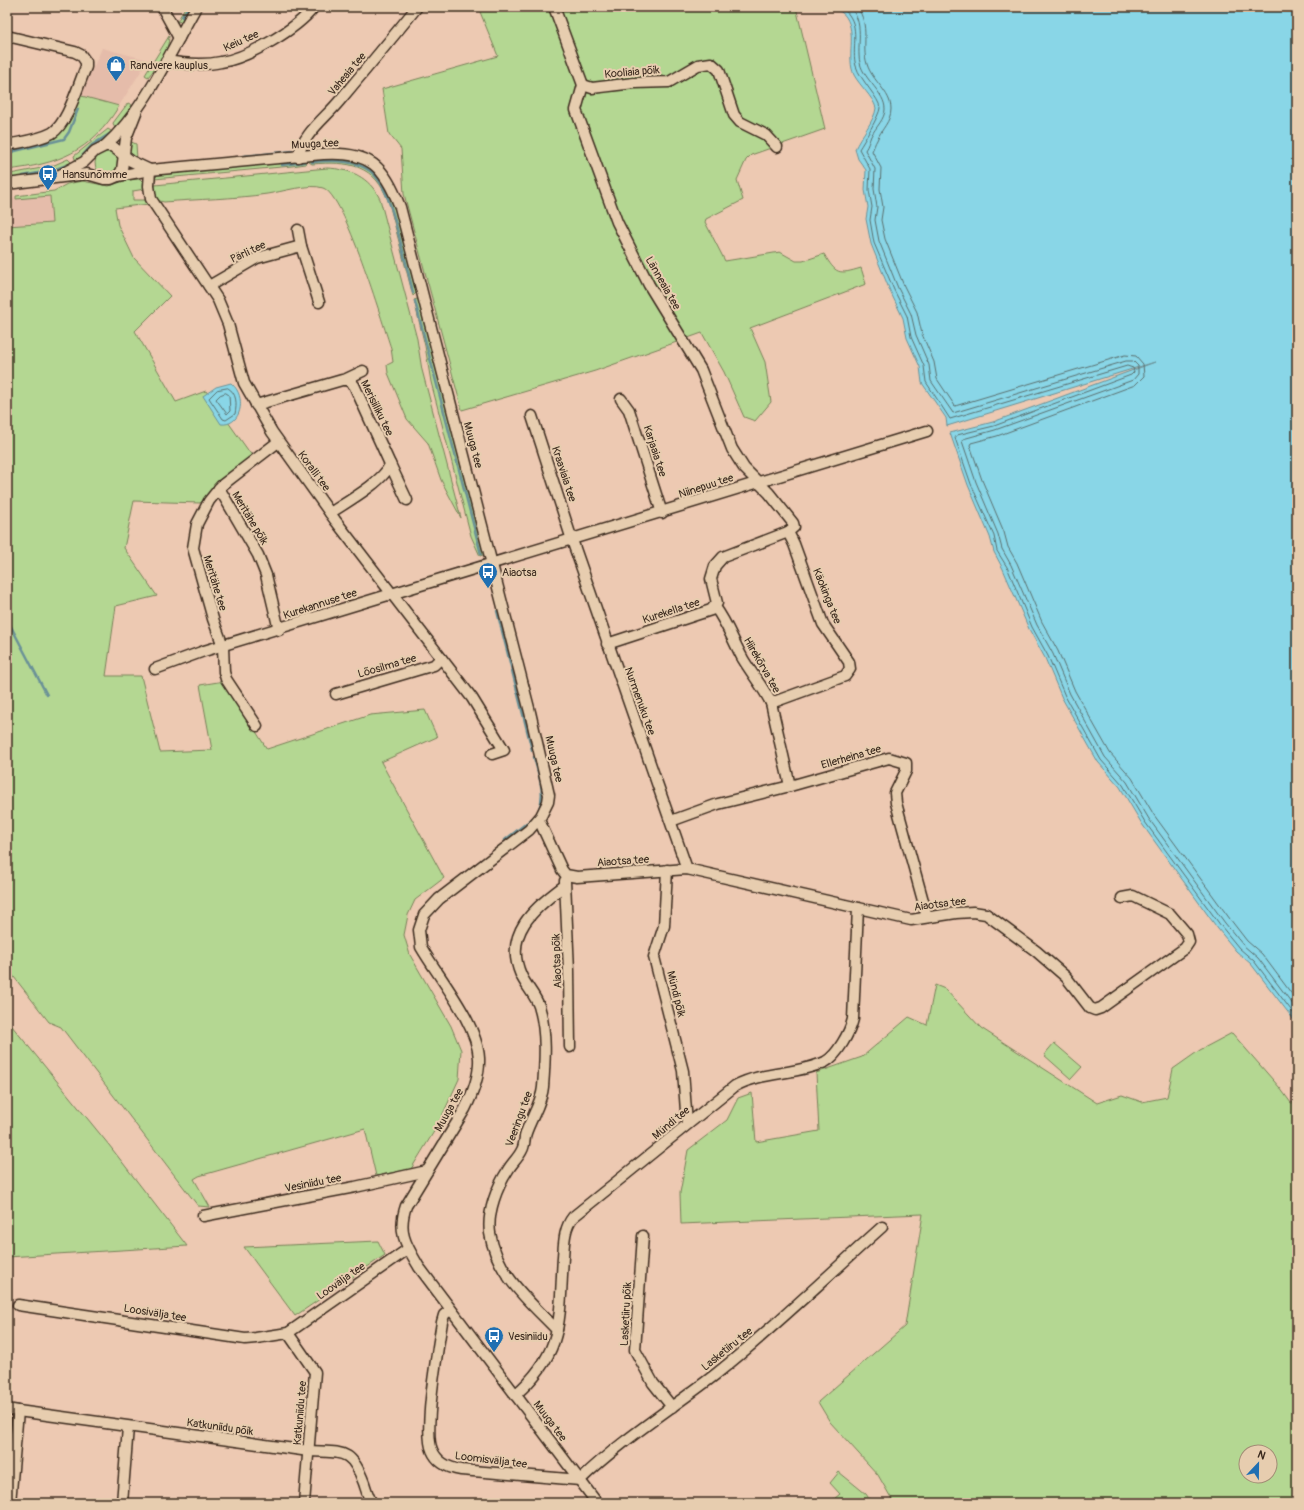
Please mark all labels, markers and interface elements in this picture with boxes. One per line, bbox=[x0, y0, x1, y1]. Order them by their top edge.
street label: Keiu tee bbox=[221, 27, 261, 55]
street label: Vaheaia tee bbox=[325, 49, 369, 98]
shop icon: Randvere kauplus bbox=[105, 54, 127, 82]
place label: Randvere kauplus bbox=[130, 59, 208, 72]
street label: Kooliaia põik bbox=[604, 63, 661, 81]
street label: Muuga tee bbox=[291, 136, 340, 152]
bus stop icon: Hansunõmme bbox=[37, 163, 59, 191]
place label: Hansunõmme bbox=[62, 168, 128, 181]
street label: Pärli tee bbox=[228, 238, 268, 266]
street label: Länneaia tee bbox=[643, 254, 684, 312]
street label: Merisiiliku tee bbox=[358, 378, 396, 439]
street label: Muuga tee bbox=[461, 420, 486, 470]
street label: Karjaaia tee bbox=[641, 424, 670, 479]
street label: Kraaviaia tee bbox=[549, 445, 579, 504]
street label: Koralli tee bbox=[295, 448, 333, 494]
street label: Niinepuu tee bbox=[677, 471, 736, 501]
street label: Meritähe põik bbox=[229, 489, 271, 547]
street label: Meritähe tee bbox=[200, 554, 230, 613]
bus stop icon: Aiaotsa bbox=[477, 561, 499, 589]
place label: Aiaotsa bbox=[502, 566, 537, 579]
street label: Käokinga tee bbox=[810, 566, 844, 626]
street label: Kurekannuse tee bbox=[282, 586, 359, 622]
street label: Kurekella tee bbox=[641, 595, 702, 626]
street label: Hiirekõrva tee bbox=[741, 635, 783, 696]
street label: Lõosilma tee bbox=[356, 651, 418, 681]
street label: Nurmenuku tee bbox=[622, 665, 659, 737]
street label: Muuga tee bbox=[542, 734, 566, 784]
street label: Ellerheina tee bbox=[820, 742, 883, 772]
street label: Aiaotsa tee bbox=[596, 853, 650, 869]
street label: Aiaotsa tee bbox=[913, 894, 967, 914]
street label: Aiaotsa põik bbox=[550, 933, 564, 989]
street label: Mündi põik bbox=[664, 969, 688, 1019]
street label: Muuga tee bbox=[432, 1086, 466, 1134]
street label: Veeringu tee bbox=[503, 1089, 535, 1149]
street label: Mündi tee bbox=[650, 1103, 693, 1142]
street label: Vesiniidu tee bbox=[284, 1171, 343, 1195]
street label: Loovälja tee bbox=[314, 1259, 368, 1302]
street label: Lasketiiru põik bbox=[618, 1281, 634, 1346]
street label: Loosivälja tee bbox=[123, 1302, 188, 1324]
street label: Lasketiiru tee bbox=[699, 1324, 756, 1373]
bus stop icon: Vesiniidu bbox=[483, 1325, 505, 1353]
place label: Vesiniidu bbox=[508, 1330, 548, 1343]
street label: Katkuniidu tee bbox=[291, 1380, 309, 1446]
street label: Muuga tee bbox=[531, 1398, 570, 1444]
street label: Katkuniidu põik bbox=[186, 1416, 255, 1438]
north arrow bbox=[1238, 1444, 1278, 1484]
text: N bbox=[1256, 1448, 1268, 1463]
street label: Loomisvälja tee bbox=[454, 1449, 528, 1471]

